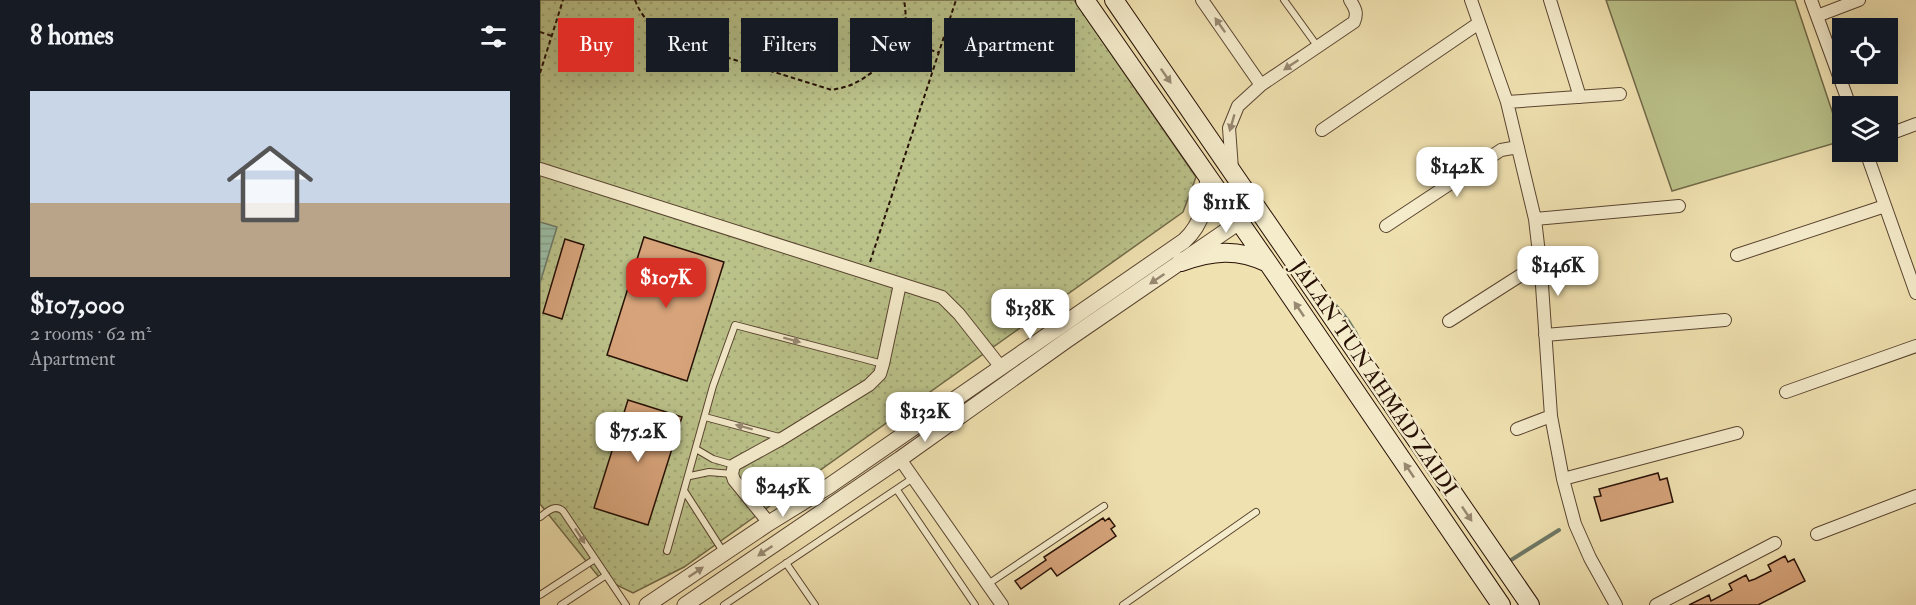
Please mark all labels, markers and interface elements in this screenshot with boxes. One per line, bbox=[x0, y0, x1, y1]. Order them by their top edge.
chip: Buy bbox=[558, 18, 634, 72]
chip: Rent bbox=[646, 18, 729, 72]
chip: Filters bbox=[741, 18, 838, 72]
chip: New bbox=[850, 18, 932, 72]
chip: Apartment bbox=[944, 18, 1075, 72]
one-way arrow bbox=[1214, 18, 1226, 34]
map controls bbox=[1832, 18, 1898, 162]
button: locate bbox=[1832, 18, 1898, 84]
text: 8 homes bbox=[30, 20, 114, 52]
icon: filters bbox=[477, 20, 510, 53]
one-way arrow bbox=[1283, 59, 1299, 70]
one-way arrow bbox=[1160, 68, 1171, 84]
button: layers bbox=[1832, 96, 1898, 162]
one-way arrow bbox=[1227, 114, 1236, 132]
icon: home bbox=[216, 130, 324, 238]
pin: $142K bbox=[1415, 147, 1499, 198]
text: $142K bbox=[1430, 154, 1484, 179]
pin: $111K bbox=[1184, 183, 1268, 234]
text: $111K bbox=[1203, 190, 1249, 215]
pin: $146K bbox=[1516, 246, 1600, 297]
text: $146K bbox=[1531, 253, 1585, 278]
street label: JALAN TUN AHMAD ZAIDI bbox=[1284, 254, 1463, 501]
pin: $107K bbox=[624, 258, 708, 309]
text: $107K bbox=[640, 265, 692, 290]
one-way arrow bbox=[1149, 273, 1165, 285]
text: $107,000 bbox=[30, 289, 125, 321]
pin: $138K bbox=[988, 289, 1072, 340]
text: $138K bbox=[1005, 296, 1055, 321]
one-way arrow bbox=[1293, 301, 1305, 317]
text: 2 rooms · 62 m² bbox=[30, 321, 151, 346]
one-way arrow bbox=[782, 335, 801, 345]
text: Apartment bbox=[30, 346, 115, 371]
pin: $132K bbox=[883, 392, 967, 443]
text: $132K bbox=[900, 399, 950, 424]
pin: $75.2K bbox=[589, 412, 687, 463]
text: $75.2K bbox=[610, 419, 666, 444]
one-way arrow bbox=[735, 422, 753, 432]
one-way arrow bbox=[1404, 462, 1415, 478]
pin: $245K bbox=[741, 467, 825, 518]
text: $245K bbox=[755, 474, 811, 499]
one-way arrow bbox=[1461, 505, 1473, 521]
one-way arrow bbox=[574, 528, 585, 544]
one-way arrow bbox=[757, 545, 773, 556]
one-way arrow bbox=[688, 567, 704, 578]

